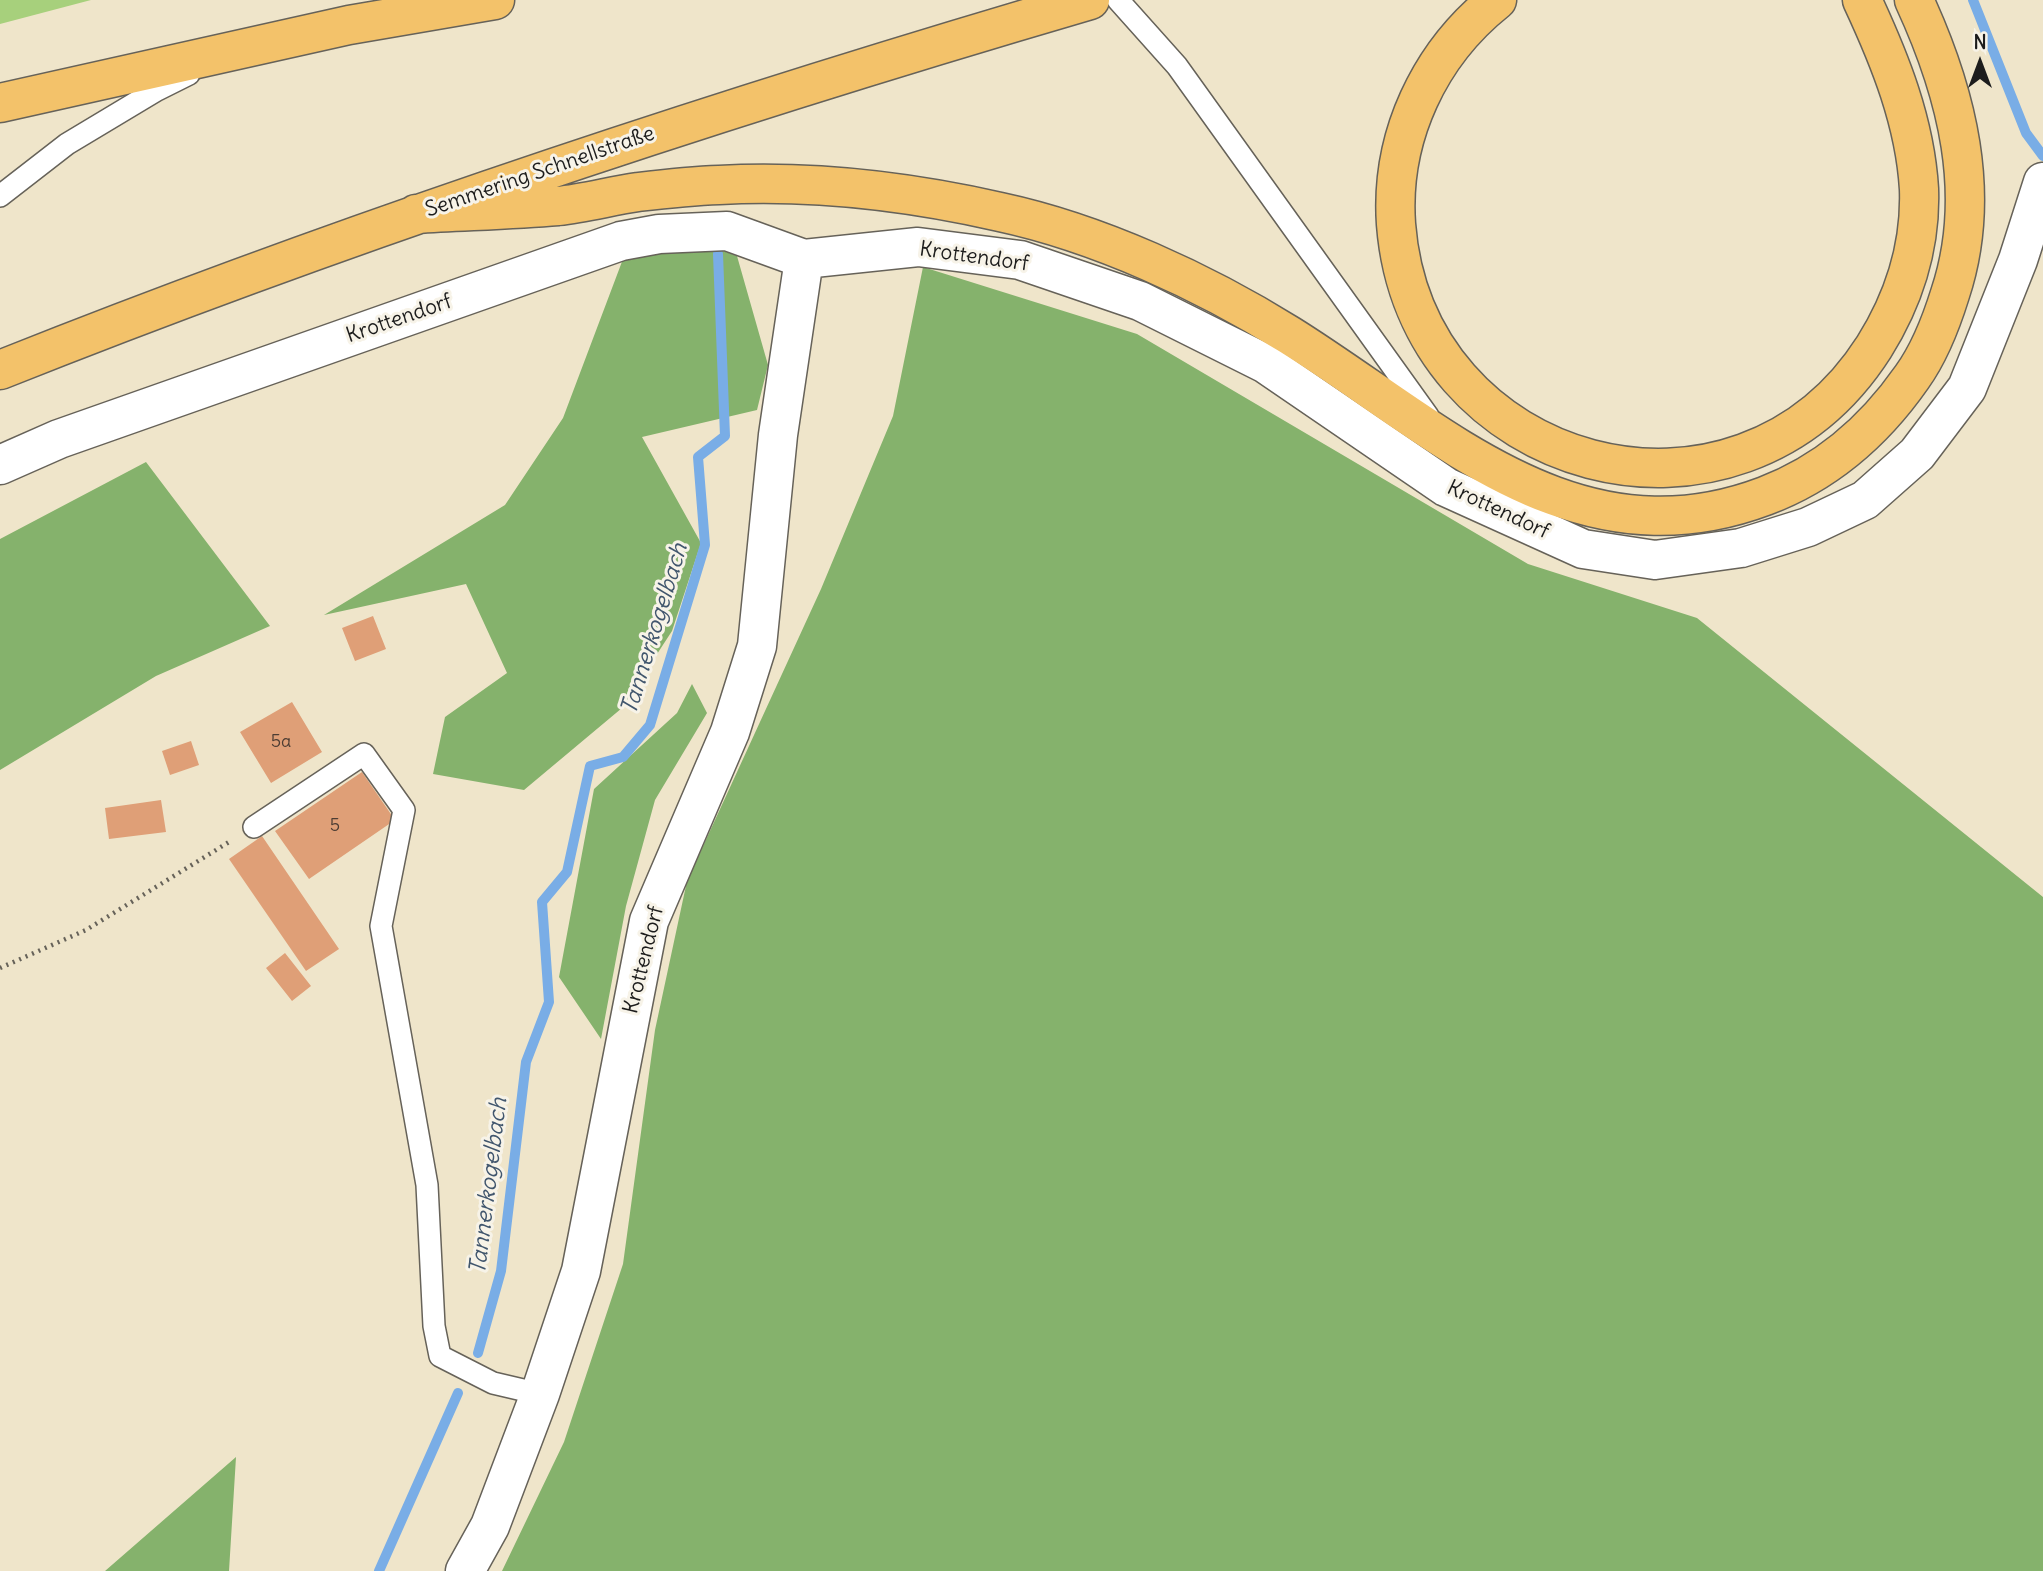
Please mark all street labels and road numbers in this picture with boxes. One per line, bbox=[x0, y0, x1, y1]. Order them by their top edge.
street label: Semmering Schnellstraße bbox=[422, 121, 658, 223]
street label: Krottendorf bbox=[918, 237, 1030, 277]
street label: Krottendorf bbox=[343, 289, 455, 349]
street label: Krottendorf bbox=[1443, 475, 1553, 545]
street label: Krottendorf bbox=[618, 904, 670, 1016]

